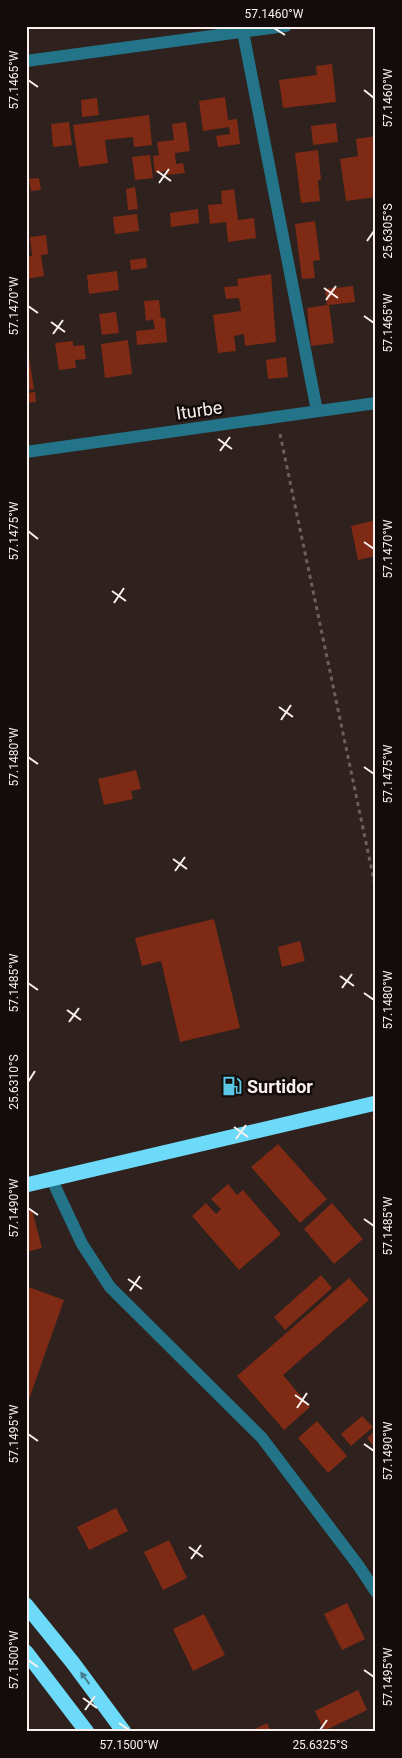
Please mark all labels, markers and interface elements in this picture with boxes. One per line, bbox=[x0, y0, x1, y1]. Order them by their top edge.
text: 57.1460°W bbox=[245, 7, 304, 21]
text: 57.1465°W bbox=[7, 50, 21, 109]
text: 57.1460°W bbox=[381, 68, 395, 127]
text: 25.6305°S bbox=[381, 203, 395, 259]
text: 57.1470°W bbox=[7, 276, 21, 335]
text: 57.1465°W bbox=[381, 293, 395, 352]
street label: Iturbe bbox=[175, 396, 223, 424]
text: 57.1475°W bbox=[7, 501, 21, 560]
text: 57.1470°W bbox=[381, 519, 395, 578]
text: 57.1480°W bbox=[7, 727, 21, 786]
text: 57.1475°W bbox=[381, 744, 395, 803]
text: 57.1485°W bbox=[7, 953, 21, 1012]
text: 57.1480°W bbox=[381, 970, 395, 1029]
text: 25.6310°S bbox=[7, 1054, 21, 1110]
fuel station icon: Surtidor bbox=[221, 1075, 243, 1097]
place label: Surtidor bbox=[247, 1076, 313, 1097]
text: 57.1490°W bbox=[7, 1178, 21, 1237]
text: 57.1485°W bbox=[381, 1196, 395, 1255]
text: 57.1495°W bbox=[7, 1404, 21, 1463]
text: 57.1490°W bbox=[381, 1421, 395, 1480]
text: 57.1500°W bbox=[7, 1630, 21, 1689]
text: 57.1495°W bbox=[381, 1647, 395, 1706]
one-way arrow bbox=[80, 1671, 90, 1685]
text: 57.1500°W bbox=[100, 1738, 159, 1752]
text: 25.6325°S bbox=[292, 1738, 348, 1752]

